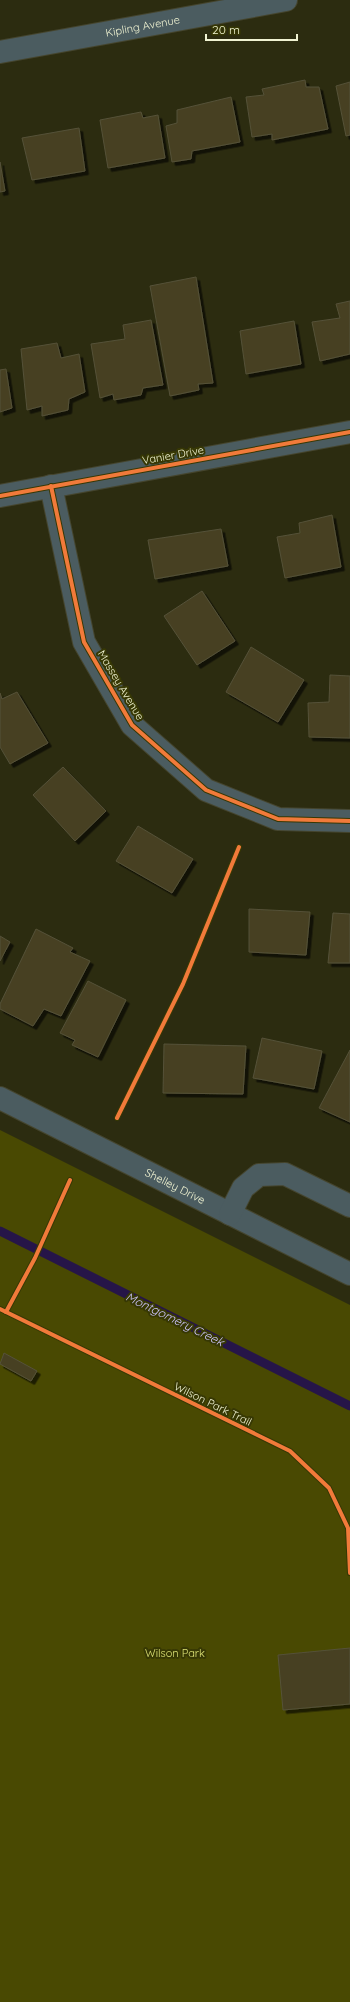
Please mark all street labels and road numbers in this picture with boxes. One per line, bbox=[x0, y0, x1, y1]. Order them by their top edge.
street label: Kipling Avenue bbox=[104, 12, 181, 40]
street label: Vanier Drive bbox=[141, 443, 205, 467]
street label: Massey Avenue bbox=[95, 647, 147, 723]
street label: Shelley Drive bbox=[143, 1165, 208, 1207]
street label: Wilson Park Trail bbox=[172, 1379, 254, 1429]

